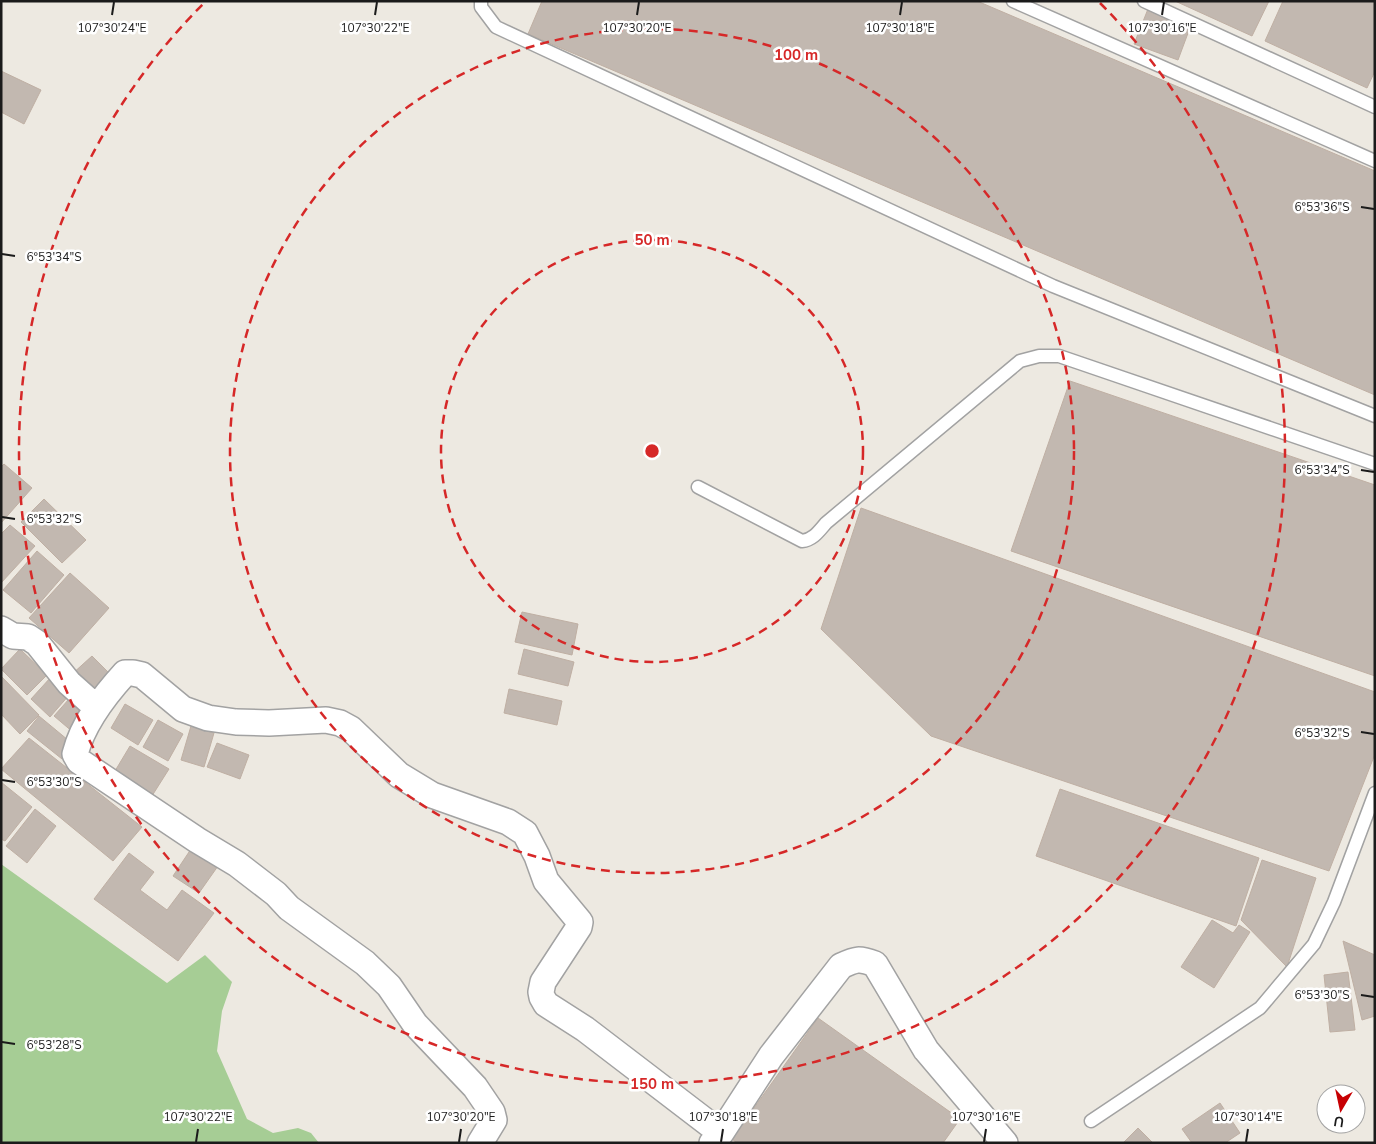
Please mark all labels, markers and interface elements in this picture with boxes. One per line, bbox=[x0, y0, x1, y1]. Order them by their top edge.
text: 107°30'24"E bbox=[77, 20, 147, 36]
text: 107°30'22"E bbox=[340, 20, 410, 36]
text: 107°30'20"E bbox=[602, 20, 672, 36]
text: 107°30'18"E bbox=[865, 20, 935, 36]
text: 107°30'16"E bbox=[1127, 20, 1197, 36]
text: 100 m bbox=[774, 45, 818, 65]
text: 6°53'36"S bbox=[1294, 199, 1350, 215]
text: 50 m bbox=[634, 230, 670, 250]
text: 6°53'34"S bbox=[26, 249, 82, 265]
centre of rings bbox=[643, 442, 661, 460]
text: 6°53'34"S bbox=[1294, 462, 1350, 478]
text: 6°53'32"S bbox=[26, 511, 82, 527]
text: 6°53'32"S bbox=[1294, 725, 1350, 741]
text: 6°53'30"S bbox=[26, 774, 82, 790]
text: 6°53'30"S bbox=[1294, 987, 1350, 1003]
text: 6°53'28"S bbox=[26, 1037, 82, 1053]
text: 150 m bbox=[630, 1074, 674, 1094]
north arrow bbox=[1316, 1084, 1366, 1134]
text: 107°30'22"E bbox=[163, 1109, 233, 1125]
text: 107°30'20"E bbox=[426, 1109, 496, 1125]
text: 107°30'18"E bbox=[688, 1109, 758, 1125]
text: 107°30'16"E bbox=[951, 1109, 1021, 1125]
text: 107°30'14"E bbox=[1213, 1109, 1283, 1125]
text: U bbox=[1332, 1111, 1346, 1132]

